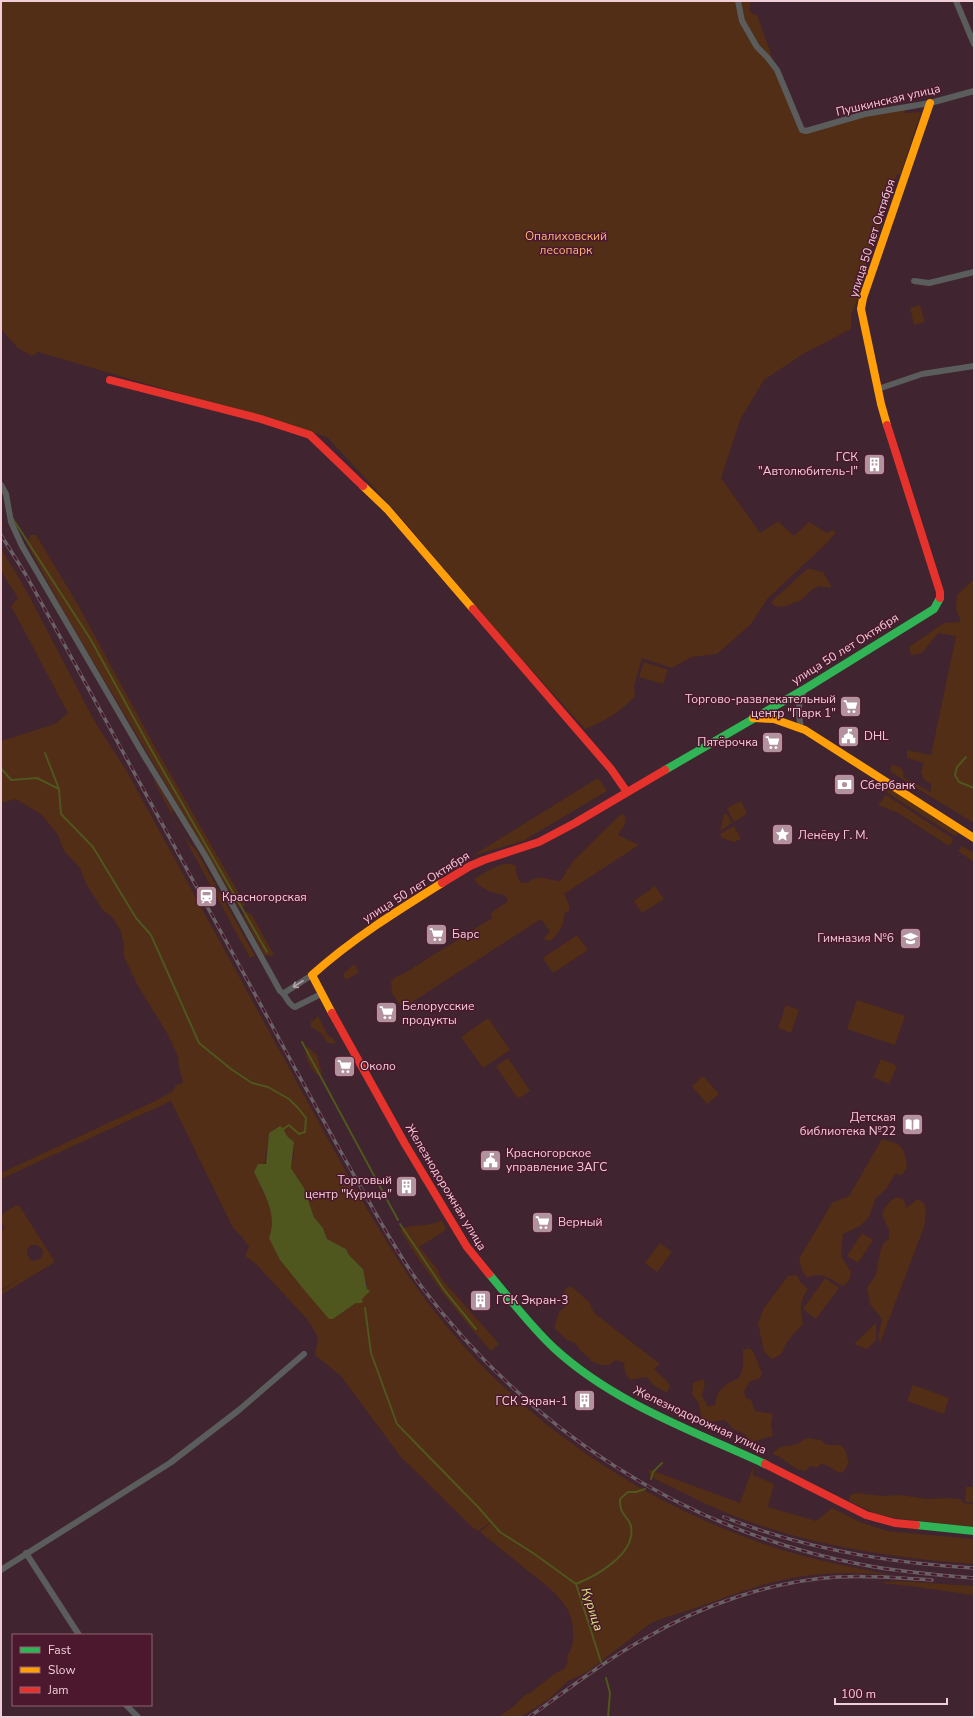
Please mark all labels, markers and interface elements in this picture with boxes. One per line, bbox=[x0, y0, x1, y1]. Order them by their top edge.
street label: Пушкинская улица bbox=[834, 80, 942, 120]
street label: улица 50 лет Октября bbox=[845, 177, 899, 299]
park label: Опалиховский лесопарк bbox=[525, 228, 607, 258]
place label: ГСК "Автолюбитель-I" bbox=[758, 449, 858, 479]
building icon: ГСК "Автолюбитель-I" bbox=[861, 451, 887, 477]
street label: улица 50 лет Октября bbox=[788, 609, 902, 689]
place label: Торгово-развлекательный центр "Парк 1" bbox=[685, 691, 836, 721]
supermarket icon: Торгово-развлекательный центр "Парк 1" bbox=[838, 693, 864, 719]
public building icon: DHL bbox=[836, 723, 862, 749]
place label: DHL bbox=[864, 728, 889, 744]
supermarket icon: Пятёрочка bbox=[760, 729, 786, 755]
place label: Пятёрочка bbox=[697, 734, 758, 750]
bank icon: Сбербанк bbox=[831, 772, 857, 798]
place label: Сбербанк bbox=[860, 777, 916, 793]
place icon: Ленёву Г. М. bbox=[769, 822, 795, 848]
place label: Ленёву Г. М. bbox=[798, 827, 868, 843]
street label: улица 50 лет Октября bbox=[359, 847, 473, 927]
station icon: Красногорская bbox=[193, 884, 219, 910]
place label: Красногорская bbox=[222, 889, 307, 905]
supermarket icon: Барс bbox=[423, 921, 449, 947]
school or university icon: Гимназия №6 bbox=[897, 925, 923, 951]
place label: Барс bbox=[452, 926, 480, 942]
place label: Гимназия №6 bbox=[817, 930, 894, 946]
one-way arrow bbox=[293, 980, 304, 988]
place label: Белорусские продукты bbox=[402, 998, 475, 1028]
supermarket icon: Белорусские продукты bbox=[373, 1000, 399, 1026]
supermarket icon: Около bbox=[332, 1053, 358, 1079]
place label: Около bbox=[360, 1058, 396, 1074]
place label: Детская библиотека №22 bbox=[800, 1109, 896, 1139]
library icon: Детская библиотека №22 bbox=[899, 1111, 925, 1137]
street label: Железнодорожная улица bbox=[402, 1121, 490, 1253]
place label: Красногорское управление ЗАГС bbox=[506, 1145, 607, 1175]
public building icon: Красногорское управление ЗАГС bbox=[477, 1147, 503, 1173]
place label: Торговый центр "Курица" bbox=[305, 1172, 392, 1202]
building icon: Торговый центр "Курица" bbox=[394, 1174, 420, 1200]
supermarket icon: Верный bbox=[529, 1209, 555, 1235]
place label: Верный bbox=[558, 1214, 603, 1230]
building icon: ГСК Экран-3 bbox=[467, 1287, 493, 1313]
place label: ГСК Экран-3 bbox=[496, 1292, 569, 1308]
street label: Железнодорожная улица bbox=[631, 1382, 769, 1458]
building icon: ГСК Экран-1 bbox=[571, 1388, 597, 1414]
place label: ГСК Экран-1 bbox=[495, 1393, 568, 1409]
water label: Курица bbox=[577, 1585, 608, 1633]
legend bbox=[12, 1634, 152, 1706]
text: Fast bbox=[48, 1642, 71, 1658]
text: Slow bbox=[48, 1662, 76, 1678]
scale bar bbox=[835, 1680, 947, 1706]
text: Jam bbox=[47, 1682, 69, 1698]
text: 100 m bbox=[841, 1686, 876, 1702]

